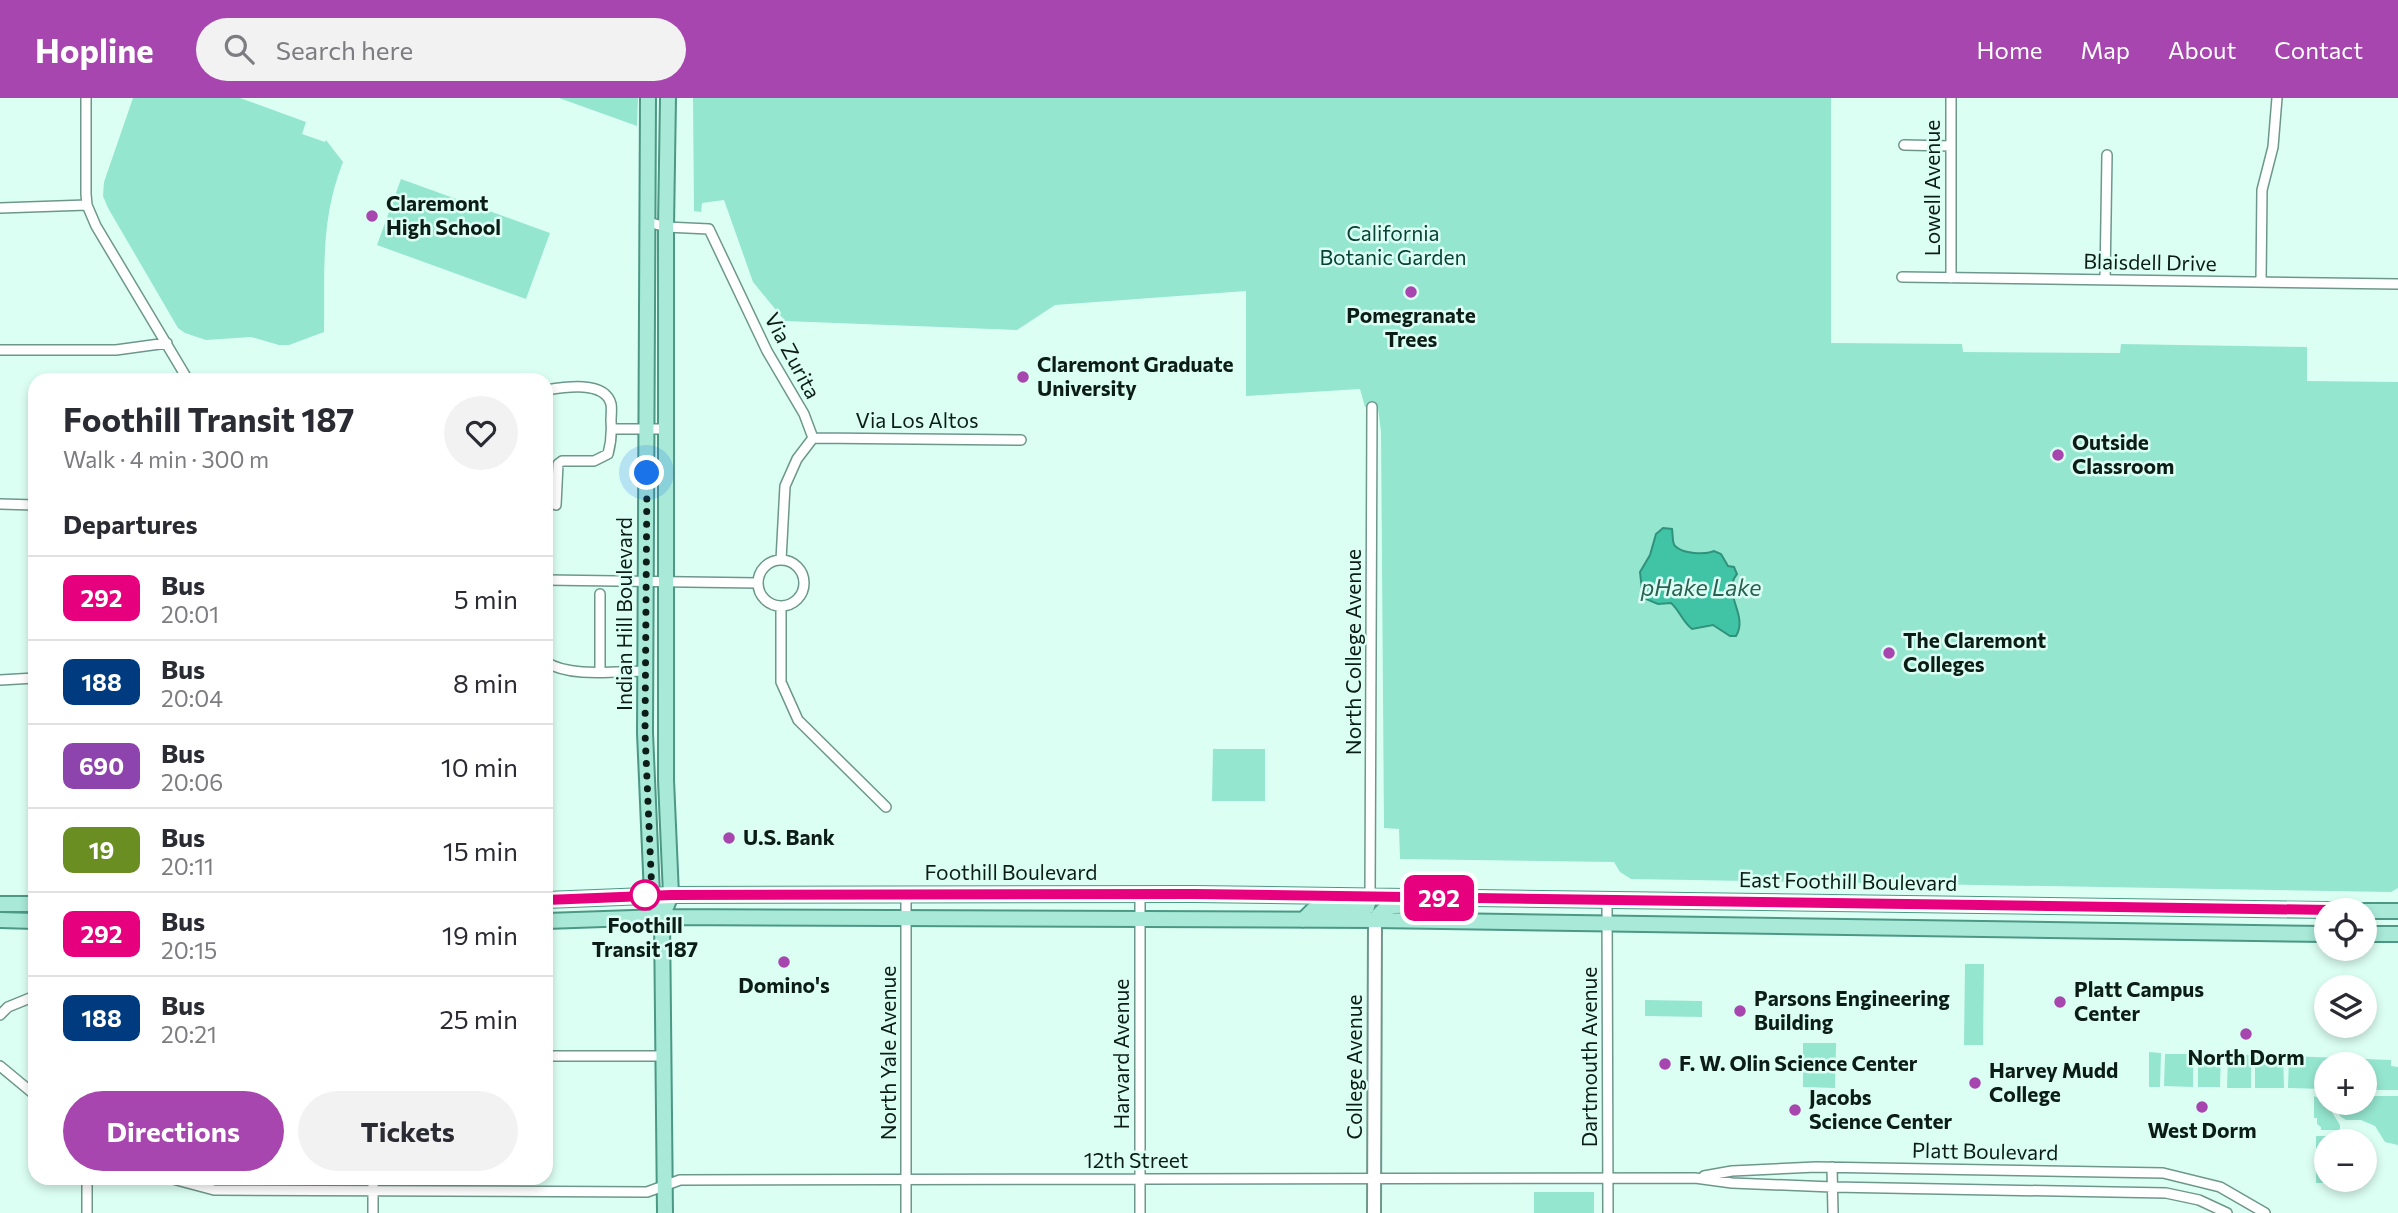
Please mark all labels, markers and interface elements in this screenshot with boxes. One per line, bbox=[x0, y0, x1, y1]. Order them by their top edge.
search box bbox=[196, 18, 686, 81]
text: Hopline bbox=[35, 29, 154, 70]
icon: search bbox=[220, 30, 258, 68]
text: Search here bbox=[276, 34, 413, 65]
text: Home bbox=[1977, 35, 2043, 64]
text: Map bbox=[2081, 35, 2130, 64]
text: About bbox=[2168, 35, 2236, 64]
text: Contact bbox=[2274, 35, 2363, 64]
street label: Lowell Avenue bbox=[1919, 120, 1944, 256]
place label: Claremont High School bbox=[386, 190, 501, 239]
marker: Claremont High School bbox=[364, 208, 380, 224]
park label: California Botanic Garden bbox=[1319, 220, 1467, 269]
street label: Blaisdell Drive bbox=[2083, 248, 2217, 275]
marker: Pomegranate Trees bbox=[1403, 284, 1419, 300]
place label: Pomegranate Trees bbox=[1346, 302, 1476, 351]
street label: Via Zurita bbox=[760, 308, 826, 403]
place label: Claremont Graduate University bbox=[1037, 351, 1233, 400]
marker: Claremont Graduate University bbox=[1015, 369, 1031, 385]
button: heart bbox=[444, 396, 518, 470]
text: Foothill Transit 187 bbox=[63, 398, 354, 439]
street label: Via Los Altos bbox=[856, 407, 978, 432]
place label: Outside Classroom bbox=[2072, 429, 2174, 478]
text: Walk · 4 min · 300 m bbox=[63, 445, 269, 473]
marker: Outside Classroom bbox=[2050, 447, 2066, 463]
your location bbox=[629, 455, 664, 490]
text: Departures bbox=[63, 508, 198, 539]
street label: Indian Hill Boulevard bbox=[611, 517, 636, 711]
street label: North College Avenue bbox=[1340, 549, 1365, 755]
text: Bus bbox=[161, 569, 205, 600]
water label: pHake Lake bbox=[1640, 573, 1761, 601]
text: 292 bbox=[81, 583, 122, 612]
text: 5 min bbox=[454, 583, 518, 614]
text: 20:01 bbox=[161, 600, 219, 628]
place label: The Claremont Colleges bbox=[1903, 627, 2046, 676]
marker: The Claremont Colleges bbox=[1881, 645, 1897, 661]
text: Bus bbox=[161, 653, 205, 684]
text: 188 bbox=[81, 667, 122, 696]
text: 8 min bbox=[453, 667, 518, 698]
text: 20:04 bbox=[161, 684, 223, 712]
text: Bus bbox=[161, 737, 205, 768]
text: 690 bbox=[79, 751, 124, 780]
text: 10 min bbox=[441, 751, 518, 782]
text: 20:06 bbox=[161, 768, 223, 796]
text: Bus bbox=[161, 821, 205, 852]
place label: U.S. Bank bbox=[743, 824, 835, 849]
marker: U.S. Bank bbox=[721, 830, 737, 846]
text: 19 bbox=[89, 835, 114, 864]
text: 15 min bbox=[443, 835, 518, 866]
text: 20:11 bbox=[161, 852, 214, 880]
street label: Foothill Boulevard bbox=[925, 859, 1097, 884]
street label: East Foothill Boulevard bbox=[1739, 866, 1957, 895]
line badge: 292 bbox=[1399, 875, 1479, 921]
marker: Foothill Transit 187 bbox=[630, 880, 660, 910]
text: 292 bbox=[1418, 883, 1460, 912]
map controls bbox=[2314, 898, 2377, 1192]
button: locate bbox=[2314, 898, 2377, 961]
text: Bus bbox=[161, 905, 205, 936]
place label: Foothill Transit 187 bbox=[592, 912, 698, 961]
text: 292 bbox=[81, 919, 122, 948]
text: 19 min bbox=[442, 919, 518, 950]
text: 20:15 bbox=[161, 936, 217, 964]
marker: Domino's bbox=[776, 954, 792, 970]
street label: North Yale Avenue bbox=[875, 966, 900, 1140]
street label: Dartmouth Avenue bbox=[1576, 967, 1601, 1147]
place label: Domino's bbox=[738, 972, 830, 997]
button: layers bbox=[2314, 975, 2377, 1038]
place label: Platt Campus Center bbox=[2074, 976, 2204, 1025]
street label: Harvard Avenue bbox=[1108, 979, 1133, 1129]
place label: Parsons Engineering Building bbox=[1754, 985, 1950, 1034]
text: Bus bbox=[161, 989, 205, 1020]
marker: Platt Campus Center bbox=[2052, 994, 2068, 1010]
street label: College Avenue bbox=[1341, 995, 1366, 1139]
text: 188 bbox=[81, 1003, 122, 1032]
text: 25 min bbox=[439, 1003, 518, 1034]
marker: Parsons Engineering Building bbox=[1732, 1003, 1748, 1019]
text: 20:21 bbox=[161, 1020, 217, 1048]
marker: North Dorm bbox=[2238, 1026, 2254, 1042]
place label: North Dorm bbox=[2188, 1044, 2304, 1069]
place label: F. W. Olin Science Center bbox=[1679, 1050, 1918, 1075]
button: + bbox=[2314, 1052, 2377, 1115]
marker: F. W. Olin Science Center bbox=[1657, 1056, 1673, 1072]
place label: Harvey Mudd College bbox=[1989, 1057, 2118, 1106]
marker: Harvey Mudd College bbox=[1967, 1075, 1983, 1091]
place label: Jacobs Science Center bbox=[1809, 1084, 1952, 1133]
button: Directions bbox=[63, 1091, 284, 1171]
button: Tickets bbox=[298, 1091, 518, 1171]
marker: West Dorm bbox=[2194, 1099, 2210, 1115]
marker: Jacobs Science Center bbox=[1787, 1102, 1803, 1118]
place label: West Dorm bbox=[2147, 1117, 2257, 1142]
button: − bbox=[2314, 1129, 2377, 1192]
street label: Platt Boulevard bbox=[1912, 1137, 2058, 1164]
street label: 12th Street bbox=[1084, 1147, 1188, 1172]

